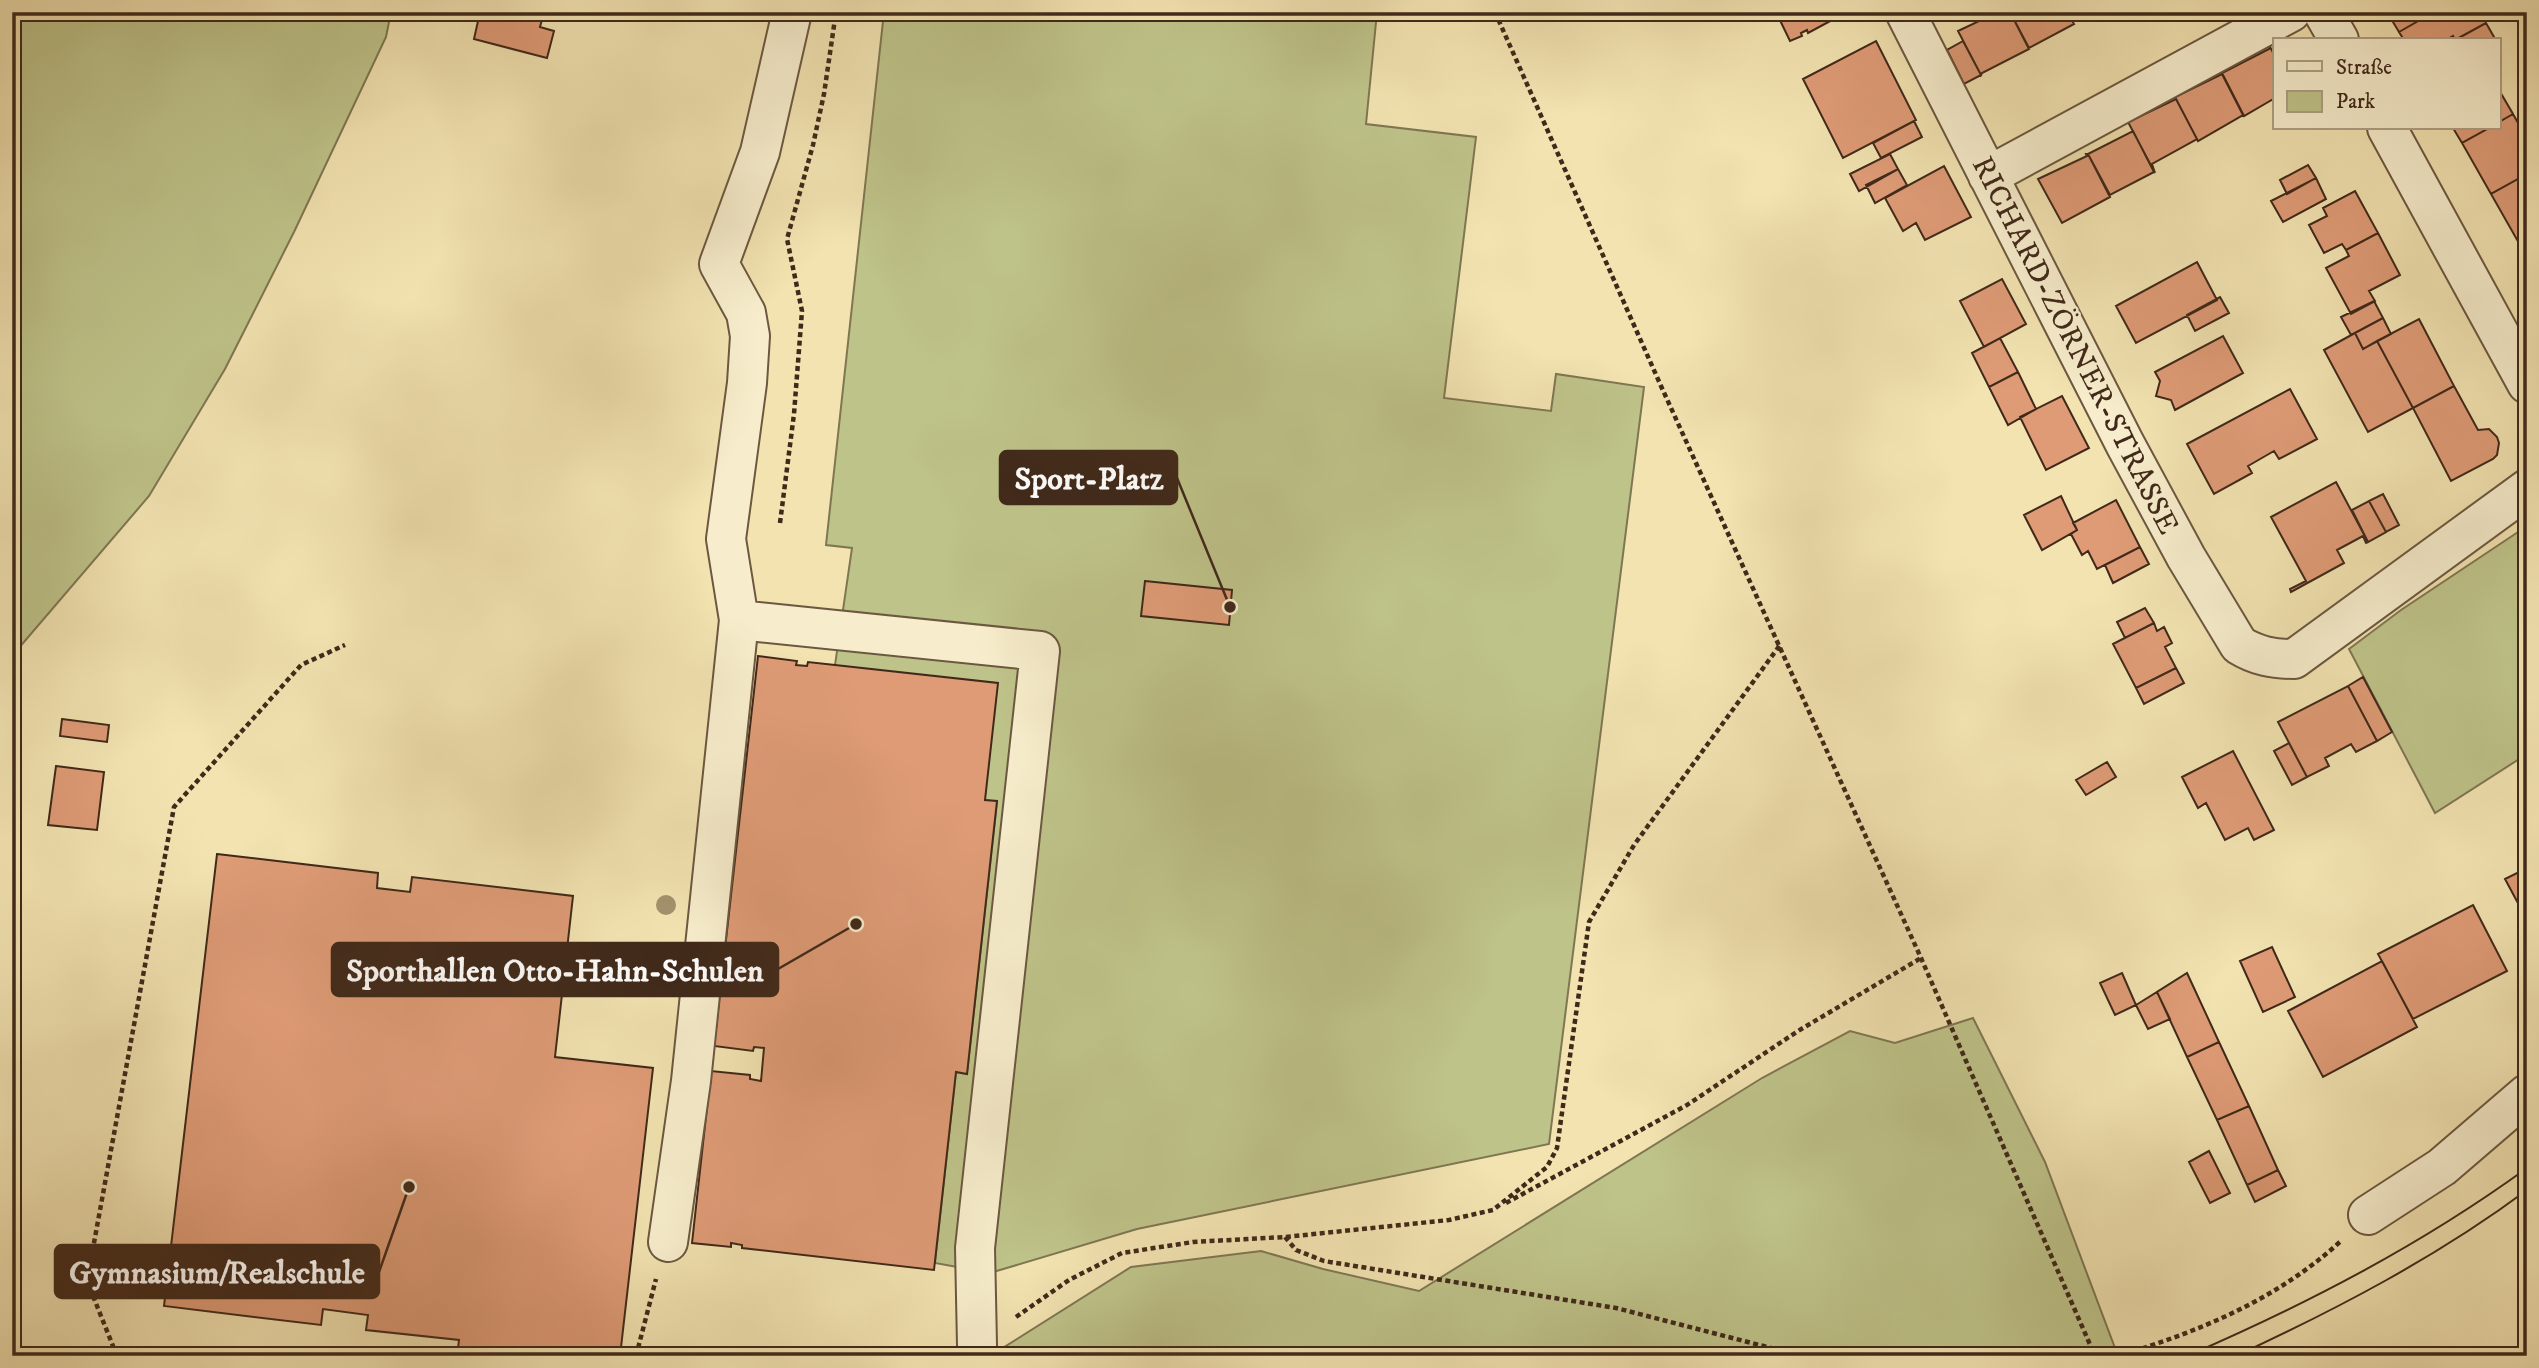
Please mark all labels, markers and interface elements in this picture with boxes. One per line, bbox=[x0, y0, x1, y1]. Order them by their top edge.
legend bbox=[2273, 38, 2500, 130]
text: Straße bbox=[2336, 55, 2392, 81]
text: Park bbox=[2336, 89, 2376, 115]
street label: RICHARD-ZÖRNER-STRASSE bbox=[1963, 150, 2187, 541]
callout: Sport-Platz bbox=[1000, 451, 1177, 504]
text: Sport-Platz bbox=[1014, 460, 1164, 500]
callout: Sporthallen Otto-Hahn-Schulen bbox=[332, 943, 778, 996]
text: Sporthallen Otto-Hahn-Schulen bbox=[346, 952, 764, 992]
callout: Gymnasium/Realschule bbox=[55, 1245, 379, 1298]
text: Gymnasium/Realschule bbox=[69, 1254, 365, 1294]

